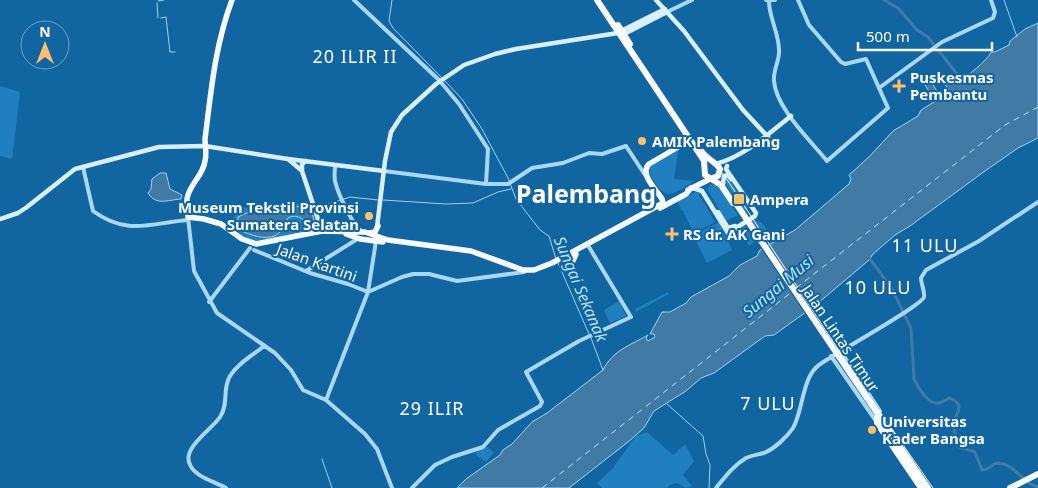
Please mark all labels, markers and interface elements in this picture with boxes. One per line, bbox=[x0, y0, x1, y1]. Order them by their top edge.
north arrow bbox=[20, 20, 70, 70]
scale bar bbox=[858, 20, 992, 52]
text: N bbox=[39, 22, 51, 41]
text: 500 m bbox=[866, 26, 910, 46]
district label: 20 ILIR II bbox=[313, 44, 398, 68]
place label: Puskesmas Pembantu bbox=[910, 67, 994, 104]
marker: Puskesmas Pembantu bbox=[892, 79, 906, 93]
place label: AMIK Palembang bbox=[652, 131, 780, 151]
marker: AMIK Palembang bbox=[636, 135, 648, 147]
district label: Palembang bbox=[516, 176, 656, 210]
place label: Ampera bbox=[750, 189, 809, 209]
marker: Ampera bbox=[732, 192, 746, 206]
place label: Museum Tekstil Provinsi Sumatera Selatan bbox=[178, 197, 359, 234]
marker: Museum Tekstil Provinsi Sumatera Selatan bbox=[363, 210, 375, 222]
place label: RS dr. AK Gani bbox=[683, 224, 785, 244]
marker: RS dr. AK Gani bbox=[665, 227, 679, 241]
water label: Sungai Sekanak bbox=[549, 233, 614, 346]
district label: 11 ULU bbox=[892, 233, 958, 257]
street label: Jalan Kartini bbox=[272, 238, 360, 286]
water label: Sungai Musi bbox=[738, 249, 819, 322]
district label: 10 ULU bbox=[845, 275, 911, 299]
street label: Jalan Lintas Timur bbox=[796, 279, 884, 396]
district label: 7 ULU bbox=[740, 391, 796, 415]
district label: 29 ILIR bbox=[399, 396, 465, 420]
place label: Universitas Kader Bangsa bbox=[882, 411, 985, 448]
marker: Universitas Kader Bangsa bbox=[866, 424, 878, 436]

